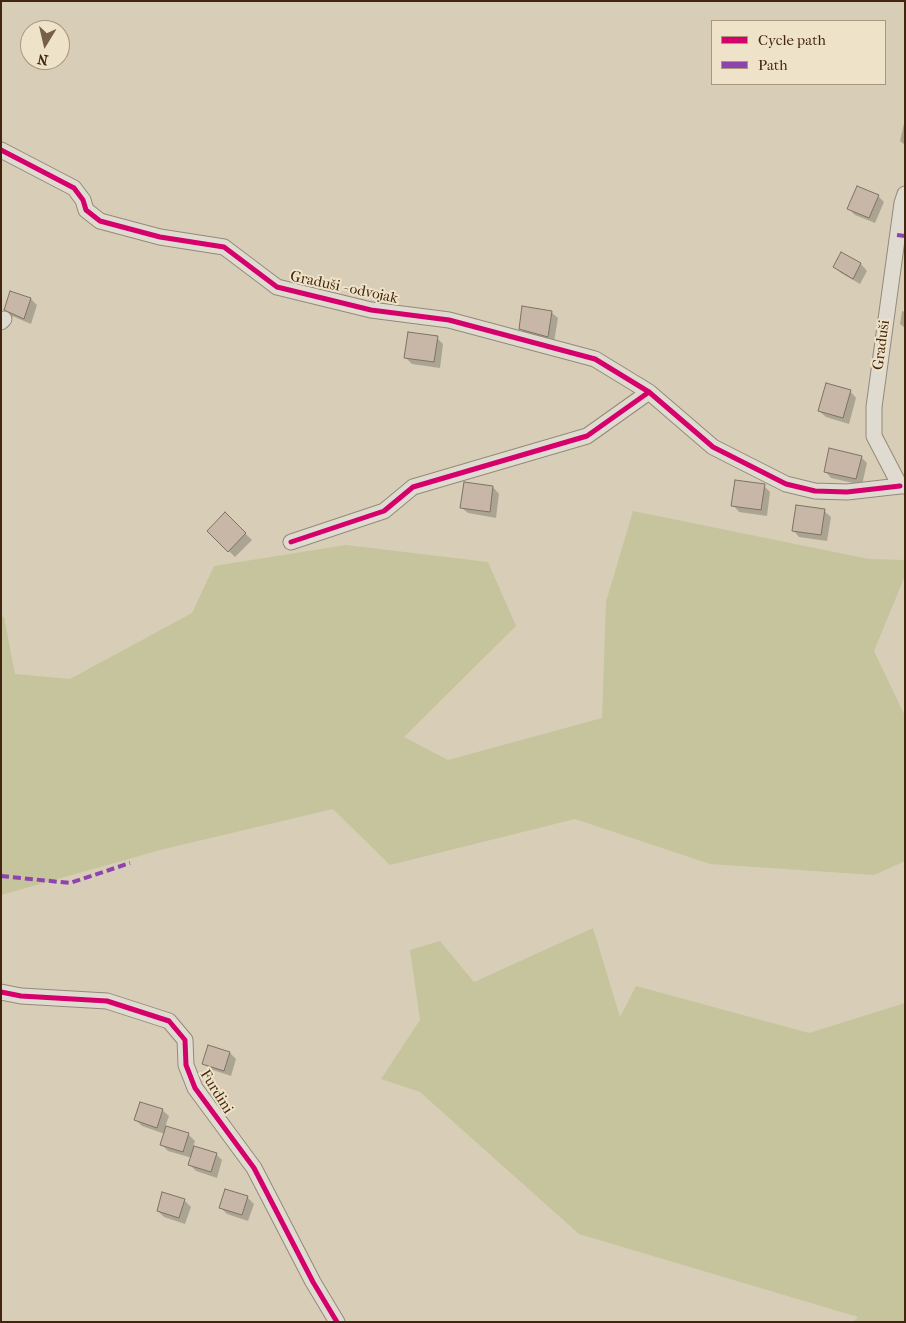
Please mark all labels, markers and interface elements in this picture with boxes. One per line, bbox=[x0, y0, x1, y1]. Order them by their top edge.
north arrow bbox=[20, 20, 70, 70]
legend bbox=[711, 20, 886, 85]
text: Cycle path bbox=[758, 31, 826, 49]
text: N bbox=[36, 50, 49, 69]
text: Path bbox=[758, 56, 788, 74]
street label: Graduši - odvojak bbox=[288, 268, 400, 308]
street label: Graduši bbox=[870, 319, 894, 371]
street label: Furdini bbox=[196, 1067, 236, 1117]

